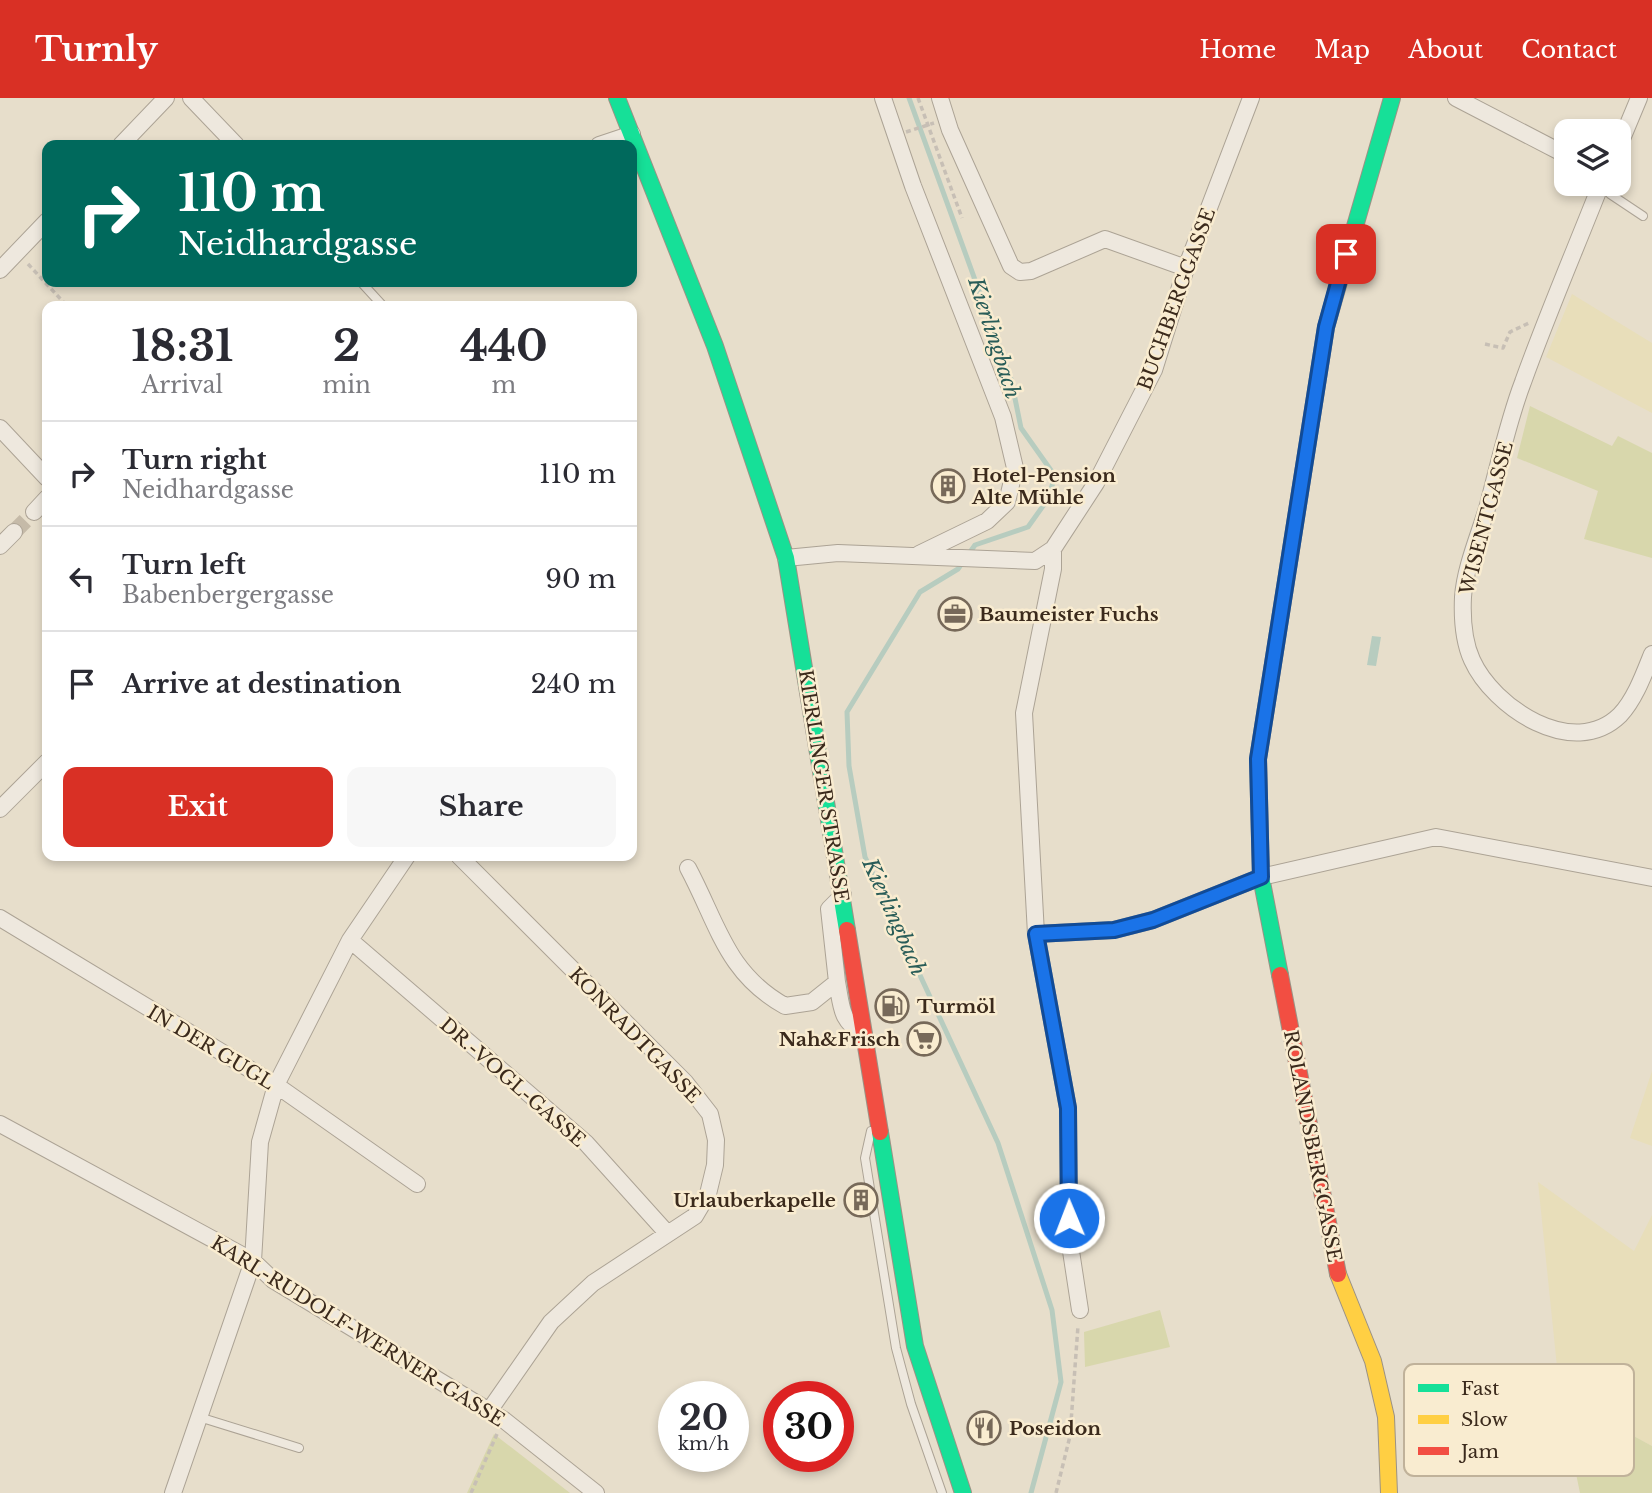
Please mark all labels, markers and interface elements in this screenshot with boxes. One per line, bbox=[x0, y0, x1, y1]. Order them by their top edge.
text: Turnly bbox=[35, 29, 158, 70]
text: Home bbox=[1200, 35, 1276, 64]
text: Map bbox=[1314, 35, 1370, 64]
text: About bbox=[1408, 35, 1483, 64]
text: Contact bbox=[1521, 35, 1617, 64]
map controls bbox=[1554, 119, 1631, 196]
button: layers bbox=[1554, 119, 1631, 196]
text: 110 m bbox=[178, 163, 325, 224]
icon: right bbox=[63, 168, 154, 259]
street label: BUCHBERGGASSE bbox=[1133, 205, 1220, 393]
text: Neidhardgasse bbox=[178, 224, 417, 264]
pin bbox=[1316, 224, 1376, 284]
icon: arrive bbox=[1327, 235, 1365, 273]
water label: Kierlingbach bbox=[962, 273, 1026, 402]
text: 18:31 bbox=[131, 320, 233, 372]
text: 2 bbox=[333, 320, 360, 372]
text: 440 bbox=[460, 320, 548, 372]
text: Arrival bbox=[142, 371, 223, 399]
text: min bbox=[323, 371, 371, 399]
text: m bbox=[492, 371, 516, 399]
street label: WISENTGASSE bbox=[1455, 439, 1518, 598]
text: Turn right bbox=[122, 444, 267, 476]
icon: right bbox=[63, 455, 101, 493]
text: 110 m bbox=[539, 458, 616, 490]
place label: Hotel-Pension Alte Mühle bbox=[971, 464, 1116, 509]
building icon: Hotel-Pension Alte Mühle bbox=[929, 467, 967, 505]
text: Neidhardgasse bbox=[122, 476, 294, 504]
text: Turn left bbox=[122, 549, 246, 581]
icon: left bbox=[63, 560, 101, 598]
text: 90 m bbox=[545, 563, 616, 595]
text: Babenbergergasse bbox=[122, 581, 334, 609]
office icon: Baumeister Fuchs bbox=[936, 595, 974, 633]
place label: Baumeister Fuchs bbox=[979, 603, 1159, 626]
icon: arrive bbox=[63, 665, 101, 703]
text: Arrive at destination bbox=[122, 668, 402, 700]
text: 240 m bbox=[531, 668, 616, 700]
street label: KIERLINGER STRASSE bbox=[794, 668, 853, 904]
button: Exit bbox=[63, 767, 333, 847]
button: Share bbox=[347, 767, 616, 847]
water label: Kierlingbach bbox=[856, 853, 931, 980]
street label: KONRADTGASSE bbox=[564, 963, 705, 1108]
fuel station icon: Turmöl bbox=[873, 987, 911, 1025]
place label: Turmöl bbox=[917, 995, 996, 1018]
street label: IN DER GUGL bbox=[143, 1001, 278, 1094]
street label: DR.-VOGL-GASSE bbox=[435, 1013, 590, 1152]
supermarket icon: Nah&Frisch bbox=[905, 1020, 943, 1058]
place label: Nah&Frisch bbox=[779, 1028, 900, 1051]
street label: ROLANDSBERGGASSE bbox=[1279, 1028, 1346, 1264]
building icon: Urlauberkapelle bbox=[842, 1181, 880, 1219]
position arrow bbox=[1032, 1181, 1106, 1255]
place label: Urlauberkapelle bbox=[673, 1189, 836, 1212]
street label: KARL-RUDOLF-WERNER-GASSE bbox=[207, 1231, 509, 1432]
legend bbox=[1404, 1364, 1634, 1476]
text: Fast bbox=[1461, 1377, 1500, 1400]
speed limit sign: 30 bbox=[763, 1381, 854, 1472]
text: 20 bbox=[679, 1396, 728, 1439]
text: Slow bbox=[1461, 1408, 1508, 1431]
restaurant icon: Poseidon bbox=[965, 1409, 1003, 1447]
place label: Poseidon bbox=[1009, 1417, 1101, 1440]
text: km/h bbox=[678, 1433, 729, 1455]
text: Jam bbox=[1458, 1440, 1499, 1463]

